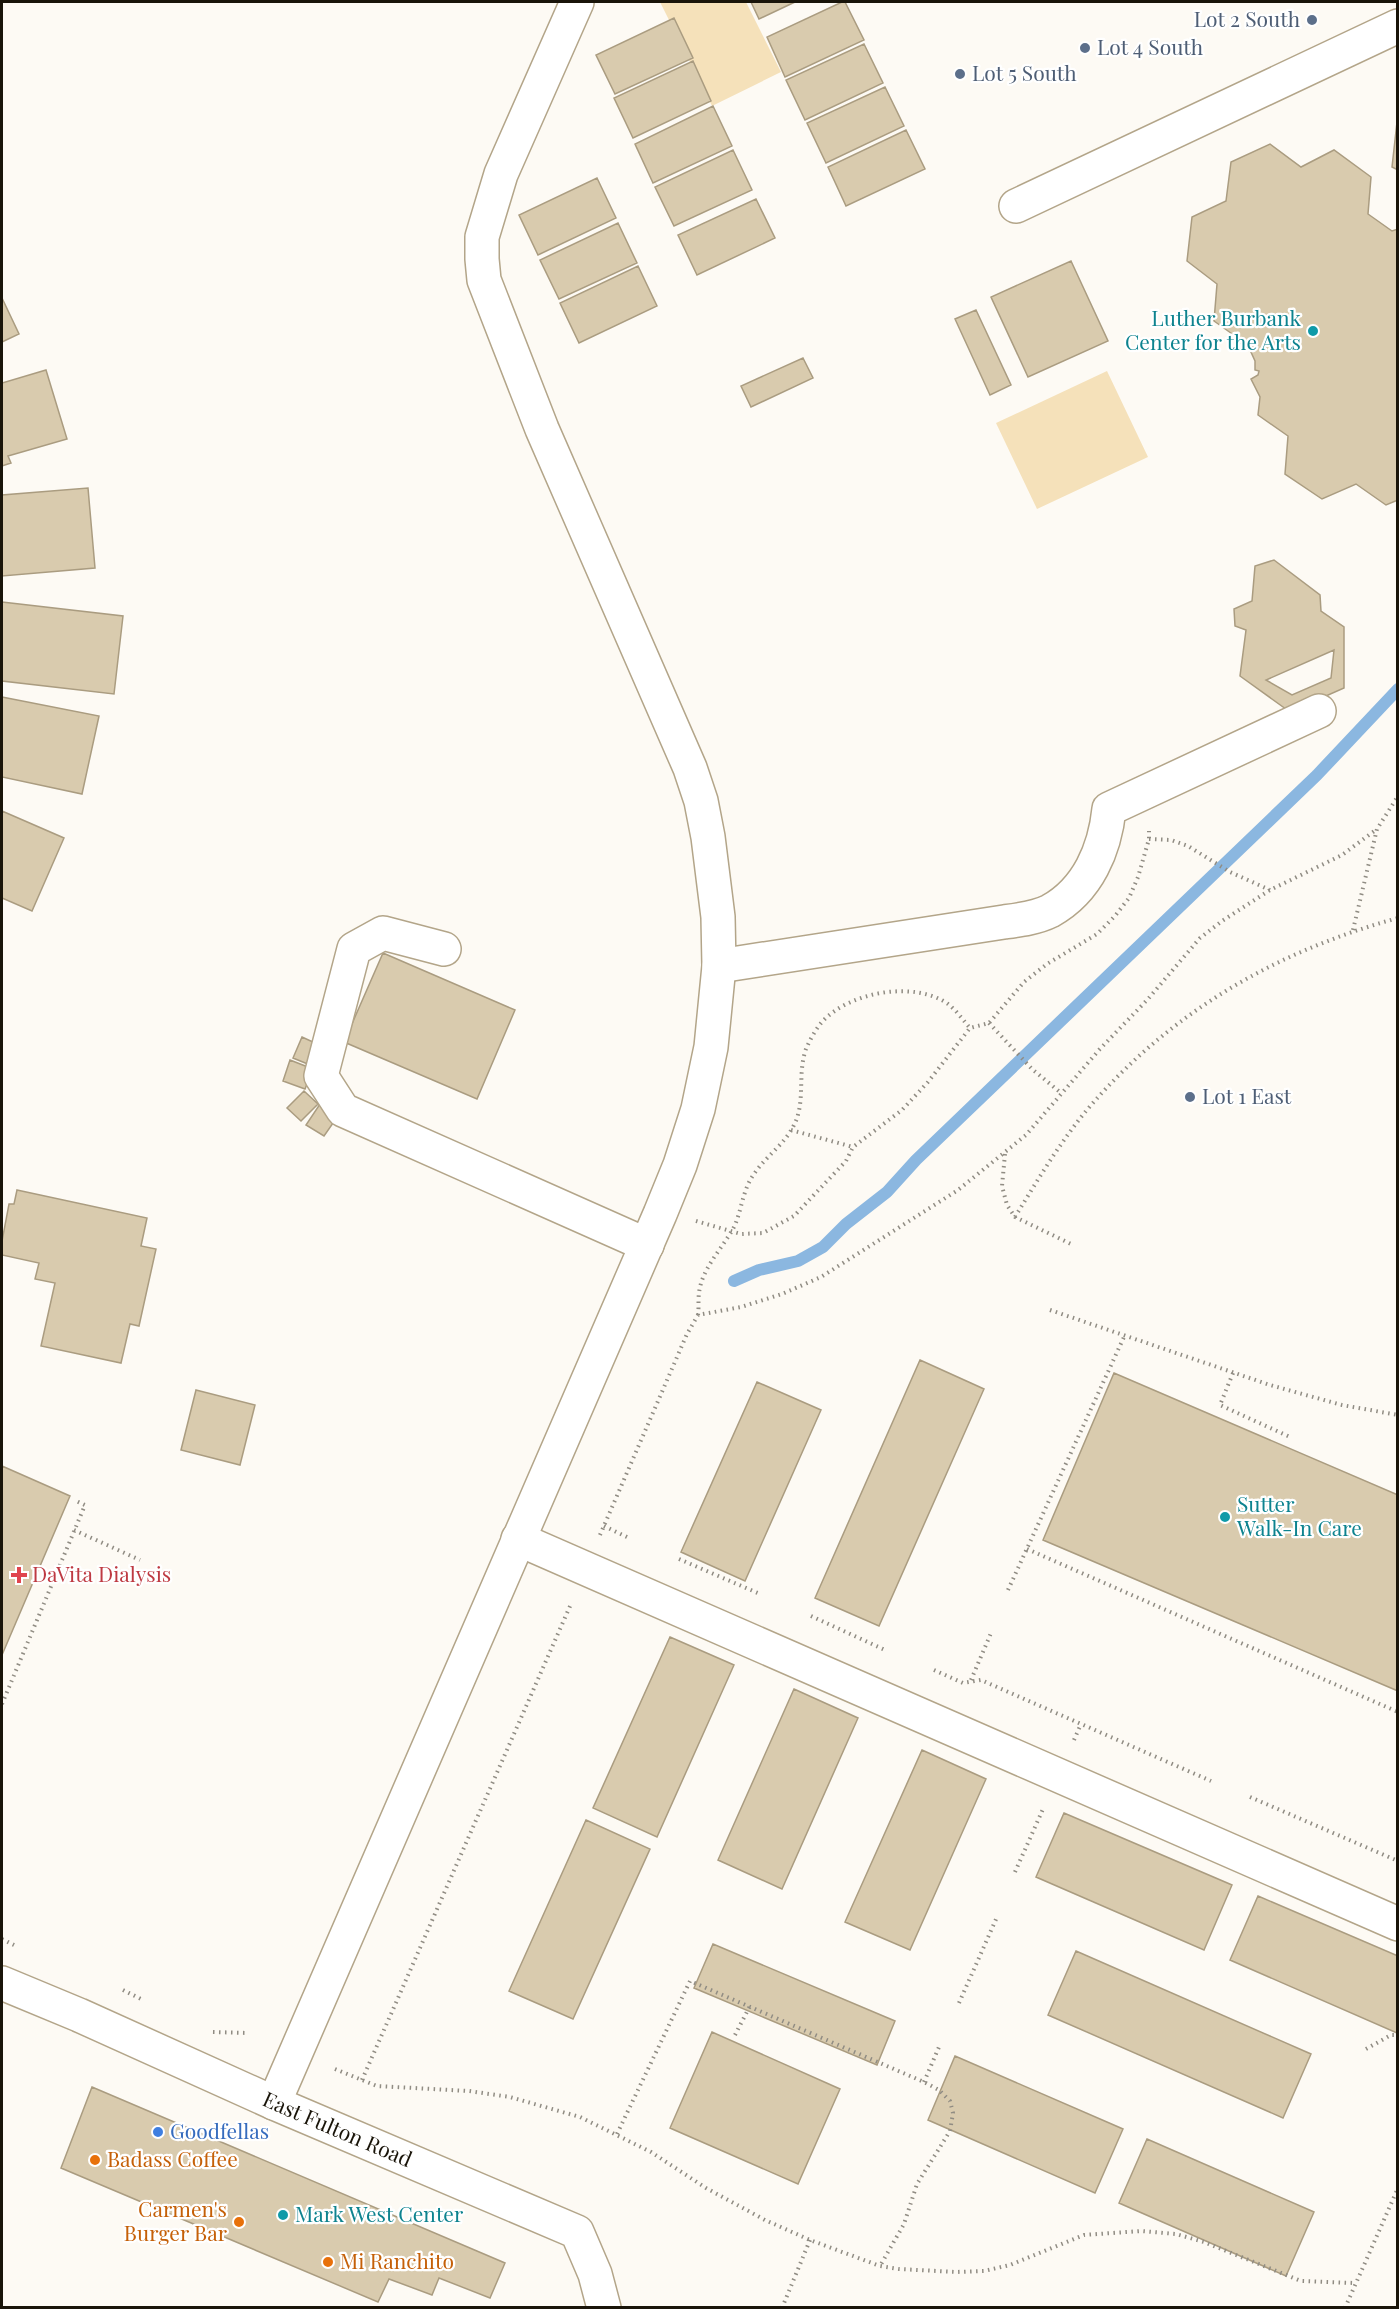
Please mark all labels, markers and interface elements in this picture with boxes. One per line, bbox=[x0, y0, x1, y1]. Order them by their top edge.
place label: Lot 2 South bbox=[1194, 4, 1301, 32]
marker: Lot 2 South bbox=[1305, 13, 1319, 27]
place label: Lot 4 South bbox=[1097, 32, 1204, 60]
marker: Lot 4 South bbox=[1078, 41, 1092, 55]
place label: Lot 5 South bbox=[972, 58, 1077, 86]
marker: Lot 5 South bbox=[953, 67, 967, 81]
place label: Luther Burbank Center for the Arts bbox=[1125, 303, 1301, 355]
marker: Luther Burbank Center for the Arts bbox=[1306, 324, 1320, 338]
place label: Lot 1 East bbox=[1202, 1081, 1292, 1109]
marker: Lot 1 East bbox=[1183, 1090, 1197, 1104]
place label: Sutter Walk-In Care bbox=[1236, 1489, 1362, 1541]
marker: Sutter Walk-In Care bbox=[1218, 1510, 1232, 1524]
place label: DaVita Dialysis bbox=[32, 1559, 171, 1587]
marker: DaVita Dialysis bbox=[10, 1566, 28, 1584]
street label: East Fulton Road bbox=[259, 2084, 417, 2172]
place label: Goodfellas bbox=[170, 2116, 269, 2144]
marker: Goodfellas bbox=[151, 2125, 165, 2139]
place label: Badass Coffee bbox=[107, 2144, 238, 2172]
marker: Badass Coffee bbox=[88, 2153, 102, 2167]
place label: Carmen's Burger Bar bbox=[124, 2194, 228, 2246]
place label: Mark West Center bbox=[295, 2199, 464, 2227]
marker: Mark West Center bbox=[276, 2208, 290, 2222]
marker: Carmen's Burger Bar bbox=[232, 2215, 246, 2229]
place label: Mi Ranchito bbox=[340, 2246, 454, 2274]
marker: Mi Ranchito bbox=[321, 2255, 335, 2269]

